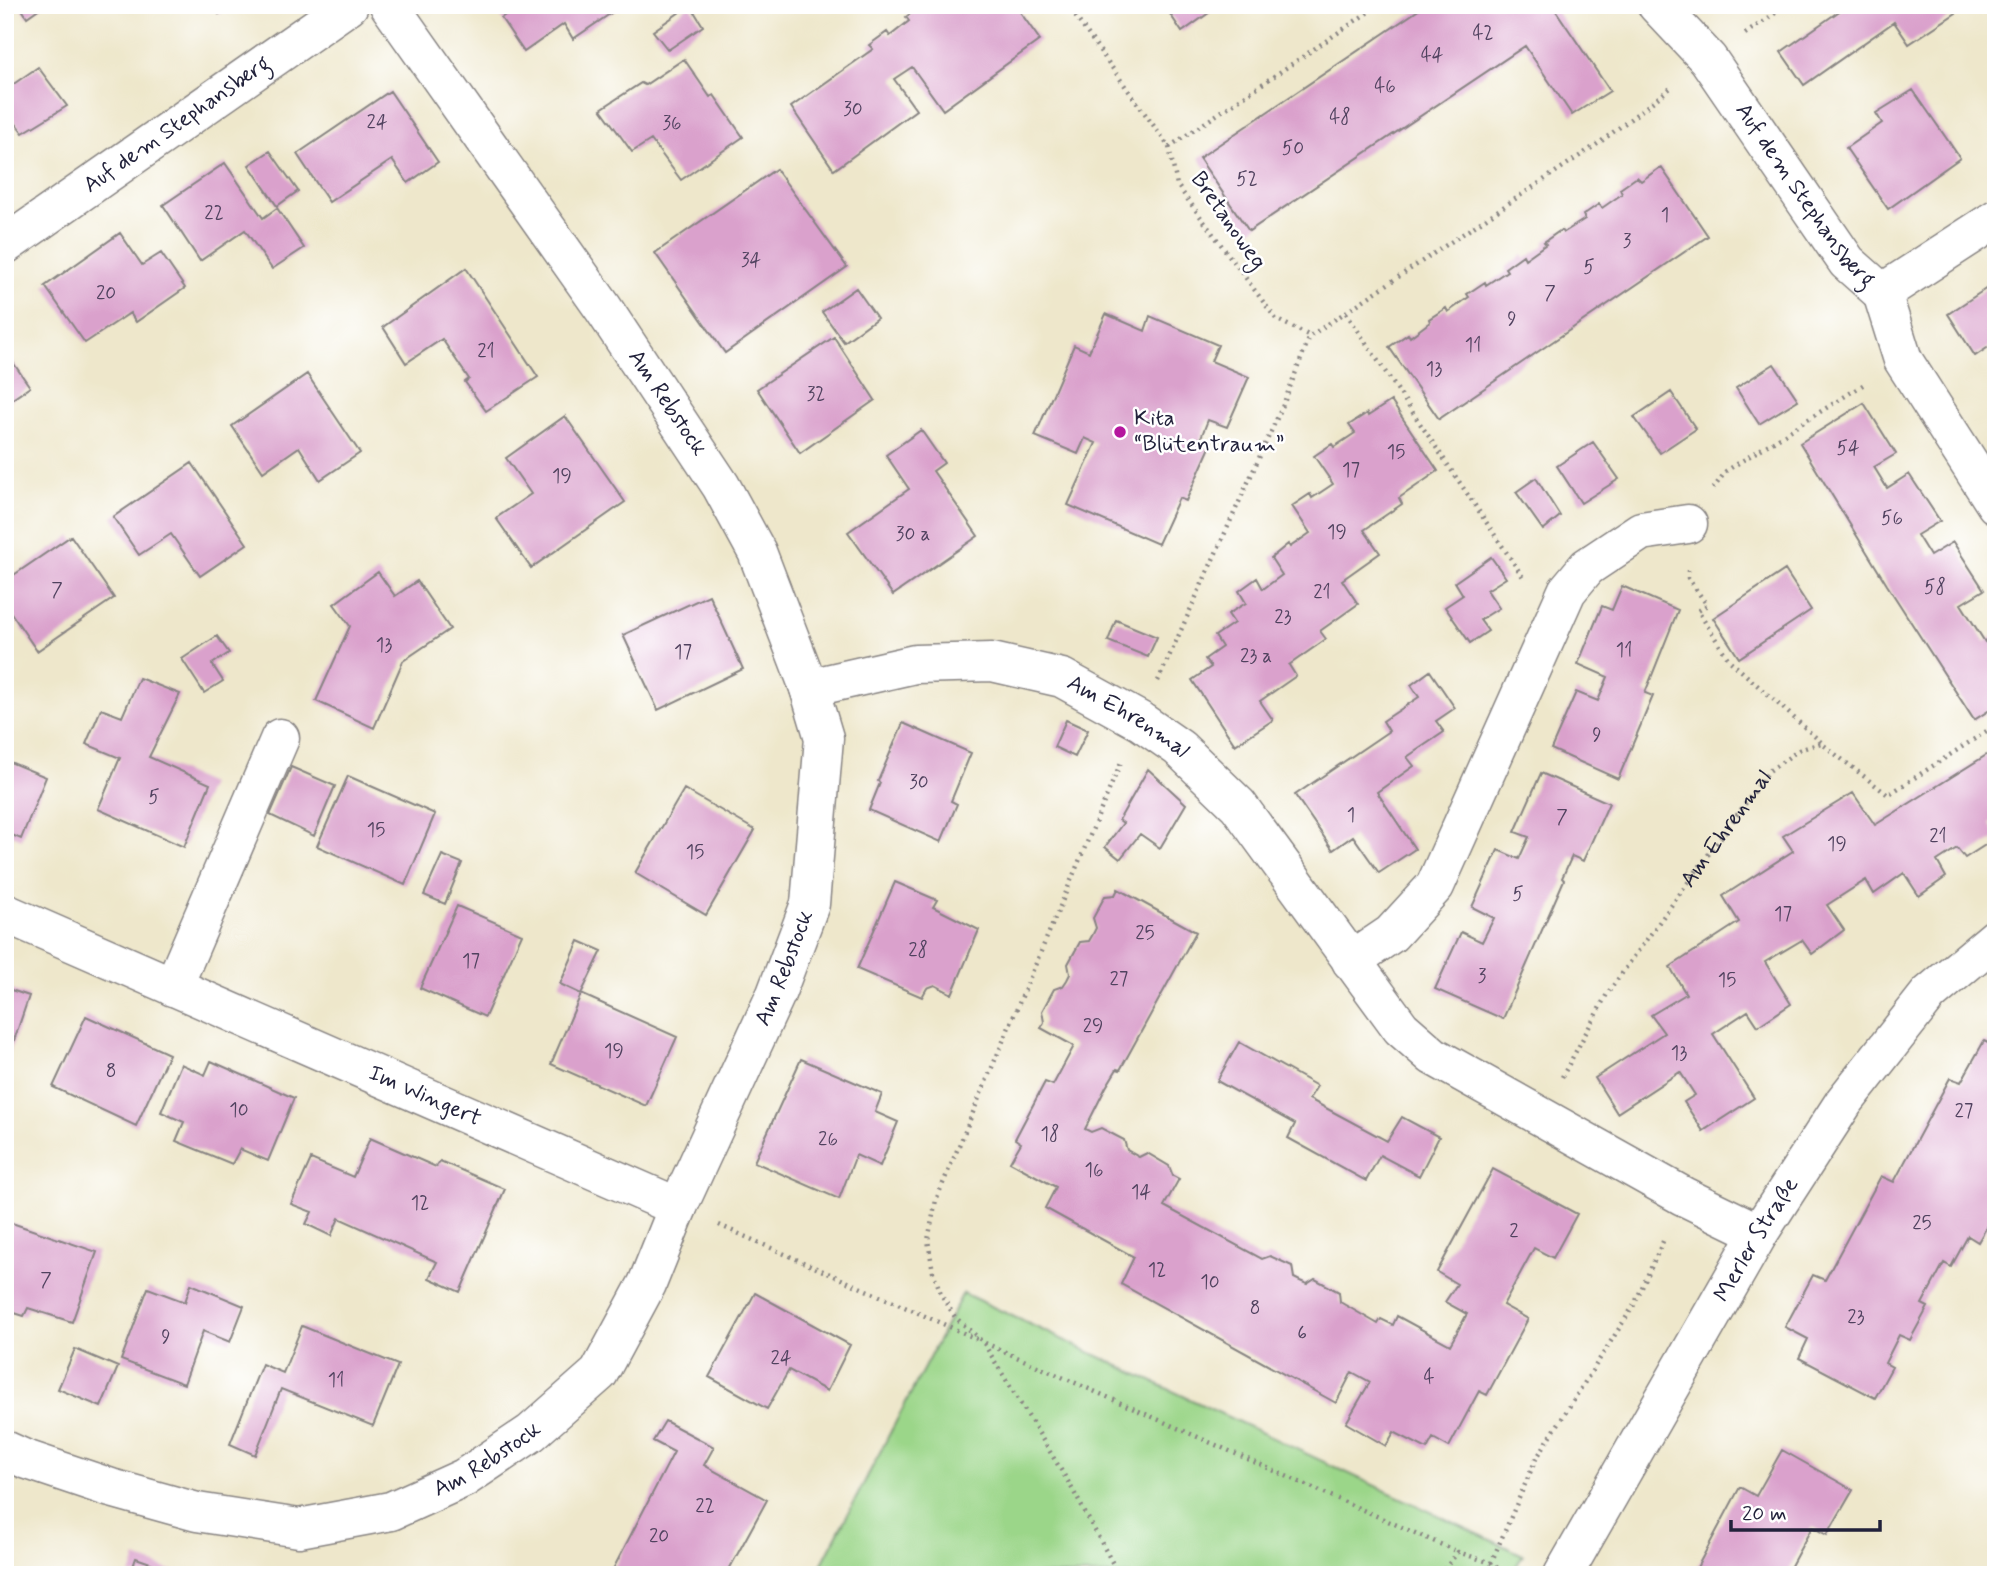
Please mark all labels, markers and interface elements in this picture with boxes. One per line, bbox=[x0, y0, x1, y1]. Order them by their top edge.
house number: 42 bbox=[1472, 21, 1494, 46]
house number: 44 bbox=[1421, 43, 1443, 68]
street label: Auf dem Stephansberg bbox=[78, 49, 278, 201]
house number: 46 bbox=[1374, 74, 1396, 99]
house number: 30 bbox=[843, 97, 863, 122]
street label: Auf dem Stephansberg bbox=[1728, 97, 1881, 296]
house number: 48 bbox=[1329, 105, 1351, 130]
house number: 24 bbox=[367, 110, 387, 135]
house number: 36 bbox=[662, 111, 682, 136]
house number: 50 bbox=[1282, 136, 1304, 161]
street label: Bretanoweg bbox=[1182, 166, 1273, 277]
house number: 52 bbox=[1236, 167, 1258, 192]
house number: 22 bbox=[204, 201, 224, 226]
house number: 1 bbox=[1661, 203, 1669, 228]
house number: 3 bbox=[1623, 229, 1632, 254]
house number: 34 bbox=[741, 248, 761, 273]
house number: 5 bbox=[1583, 255, 1595, 280]
house number: 20 bbox=[96, 281, 116, 306]
house number: 7 bbox=[1544, 281, 1556, 306]
house number: 9 bbox=[1507, 307, 1517, 332]
house number: 11 bbox=[1465, 333, 1481, 358]
house number: 21 bbox=[477, 339, 495, 364]
street label: Am Rebstock bbox=[620, 344, 714, 462]
house number: 13 bbox=[1426, 357, 1442, 382]
house number: 32 bbox=[807, 382, 825, 407]
place label: Kita “Blütentraum” bbox=[1134, 404, 1284, 460]
marker: Kita “Blütentraum” bbox=[1112, 424, 1128, 440]
house number: 54 bbox=[1837, 436, 1859, 461]
house number: 15 bbox=[1387, 440, 1405, 465]
house number: 17 bbox=[1342, 458, 1360, 483]
house number: 19 bbox=[552, 464, 572, 489]
house number: 56 bbox=[1881, 506, 1903, 531]
house number: 19 bbox=[1327, 520, 1347, 545]
house number: 30 a bbox=[896, 522, 930, 547]
house number: 58 bbox=[1924, 575, 1946, 600]
house number: 7 bbox=[51, 578, 63, 603]
house number: 21 bbox=[1313, 580, 1331, 605]
house number: 23 bbox=[1274, 605, 1292, 630]
house number: 13 bbox=[376, 633, 392, 658]
house number: 11 bbox=[1616, 638, 1632, 663]
house number: 17 bbox=[674, 640, 692, 665]
house number: 23 a bbox=[1240, 644, 1272, 669]
street label: Am Ehrenmal bbox=[1061, 668, 1196, 765]
house number: 9 bbox=[1592, 723, 1602, 748]
street label: Am Ehrenmal bbox=[1674, 765, 1779, 894]
house number: 30 bbox=[909, 770, 929, 795]
house number: 5 bbox=[148, 785, 160, 810]
house number: 1 bbox=[1347, 803, 1355, 828]
house number: 7 bbox=[1556, 805, 1568, 830]
house number: 15 bbox=[367, 818, 385, 843]
house number: 21 bbox=[1929, 824, 1947, 849]
house number: 19 bbox=[1827, 832, 1847, 857]
house number: 15 bbox=[686, 840, 704, 865]
house number: 5 bbox=[1512, 882, 1524, 907]
house number: 17 bbox=[1774, 902, 1792, 927]
street label: Am Rebstock bbox=[748, 906, 821, 1031]
house number: 25 bbox=[1135, 921, 1155, 946]
house number: 28 bbox=[908, 938, 928, 963]
house number: 17 bbox=[462, 949, 480, 974]
house number: 3 bbox=[1478, 964, 1487, 989]
house number: 27 bbox=[1110, 967, 1128, 992]
house number: 15 bbox=[1718, 968, 1736, 993]
house number: 29 bbox=[1083, 1014, 1103, 1039]
house number: 19 bbox=[604, 1039, 624, 1064]
house number: 13 bbox=[1671, 1041, 1687, 1066]
house number: 8 bbox=[106, 1059, 116, 1084]
street label: Im Wingert bbox=[364, 1059, 486, 1134]
house number: 10 bbox=[229, 1098, 249, 1123]
house number: 27 bbox=[1955, 1099, 1973, 1124]
house number: 18 bbox=[1041, 1122, 1059, 1147]
house number: 26 bbox=[818, 1127, 838, 1152]
house number: 16 bbox=[1084, 1158, 1104, 1183]
street label: Merler Straße bbox=[1707, 1172, 1806, 1308]
house number: 14 bbox=[1131, 1180, 1151, 1205]
house number: 12 bbox=[411, 1191, 429, 1216]
house number: 25 bbox=[1912, 1211, 1932, 1236]
house number: 2 bbox=[1509, 1219, 1519, 1244]
house number: 12 bbox=[1148, 1258, 1166, 1283]
house number: 7 bbox=[40, 1268, 52, 1293]
house number: 10 bbox=[1200, 1270, 1220, 1295]
house number: 8 bbox=[1250, 1296, 1260, 1321]
house number: 23 bbox=[1847, 1305, 1865, 1330]
house number: 6 bbox=[1297, 1321, 1307, 1346]
house number: 9 bbox=[161, 1325, 171, 1350]
house number: 24 bbox=[771, 1346, 791, 1371]
house number: 4 bbox=[1423, 1365, 1435, 1390]
house number: 11 bbox=[328, 1368, 344, 1393]
street label: Am Rebstock bbox=[429, 1416, 548, 1505]
scale bar bbox=[1731, 1489, 1880, 1533]
house number: 22 bbox=[695, 1494, 715, 1519]
text: 20 m bbox=[1742, 1500, 1787, 1528]
house number: 20 bbox=[649, 1524, 669, 1549]

